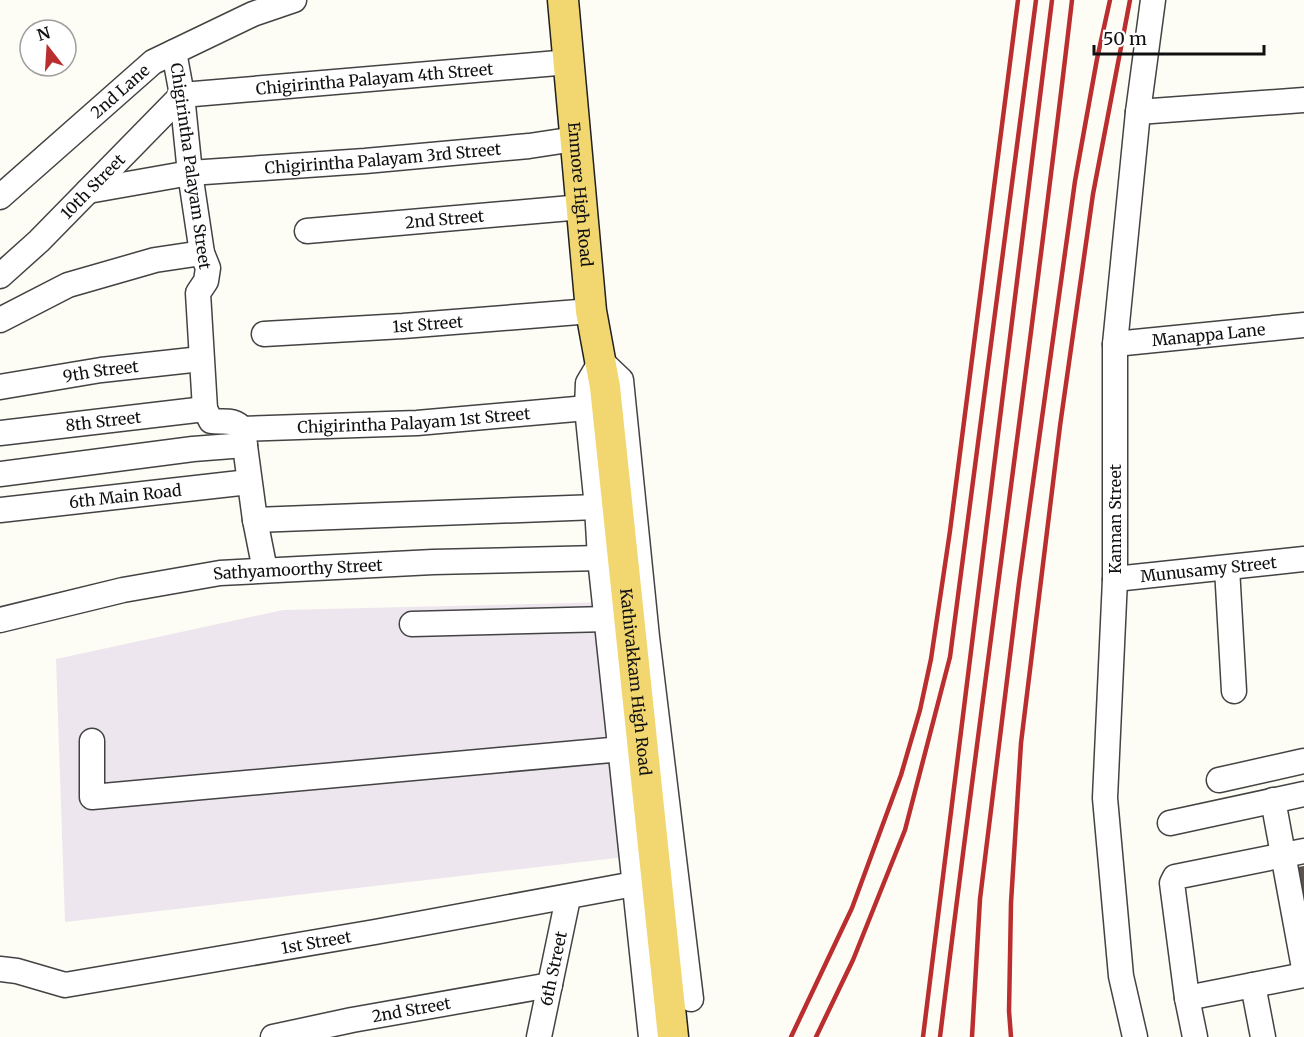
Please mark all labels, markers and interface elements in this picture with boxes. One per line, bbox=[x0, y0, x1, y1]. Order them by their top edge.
north arrow bbox=[18, 18, 78, 78]
scale bar bbox=[1094, 18, 1264, 56]
text: N bbox=[35, 22, 53, 45]
text: 50 m bbox=[1103, 27, 1147, 50]
street label: Chigirintha Palayam 4th Street bbox=[255, 58, 495, 99]
street label: 2nd Lane bbox=[87, 60, 153, 122]
street label: Chigirintha Palayam Street bbox=[167, 62, 215, 271]
street label: Enmore High Road bbox=[564, 121, 597, 268]
street label: Chigirintha Palayam 3rd Street bbox=[264, 139, 503, 178]
street label: 10th Street bbox=[56, 149, 129, 223]
street label: 2nd Street bbox=[404, 206, 486, 232]
street label: 1st Street bbox=[392, 311, 465, 337]
street label: Manappa Lane bbox=[1151, 319, 1266, 350]
street label: 9th Street bbox=[61, 356, 140, 386]
street label: Chigirintha Palayam 1st Street bbox=[297, 403, 532, 437]
street label: 8th Street bbox=[64, 406, 143, 435]
street label: Kannan Street bbox=[1105, 463, 1125, 574]
street label: 6th Main Road bbox=[68, 480, 183, 512]
street label: Munusamy Street bbox=[1139, 552, 1278, 586]
street label: Sathyamoorthy Street bbox=[211, 555, 384, 584]
street label: Kathivakkam High Road bbox=[616, 587, 656, 777]
street label: 1st Street bbox=[280, 926, 354, 958]
street label: 6th Street bbox=[536, 929, 571, 1008]
street label: 2nd Street bbox=[370, 993, 453, 1026]

